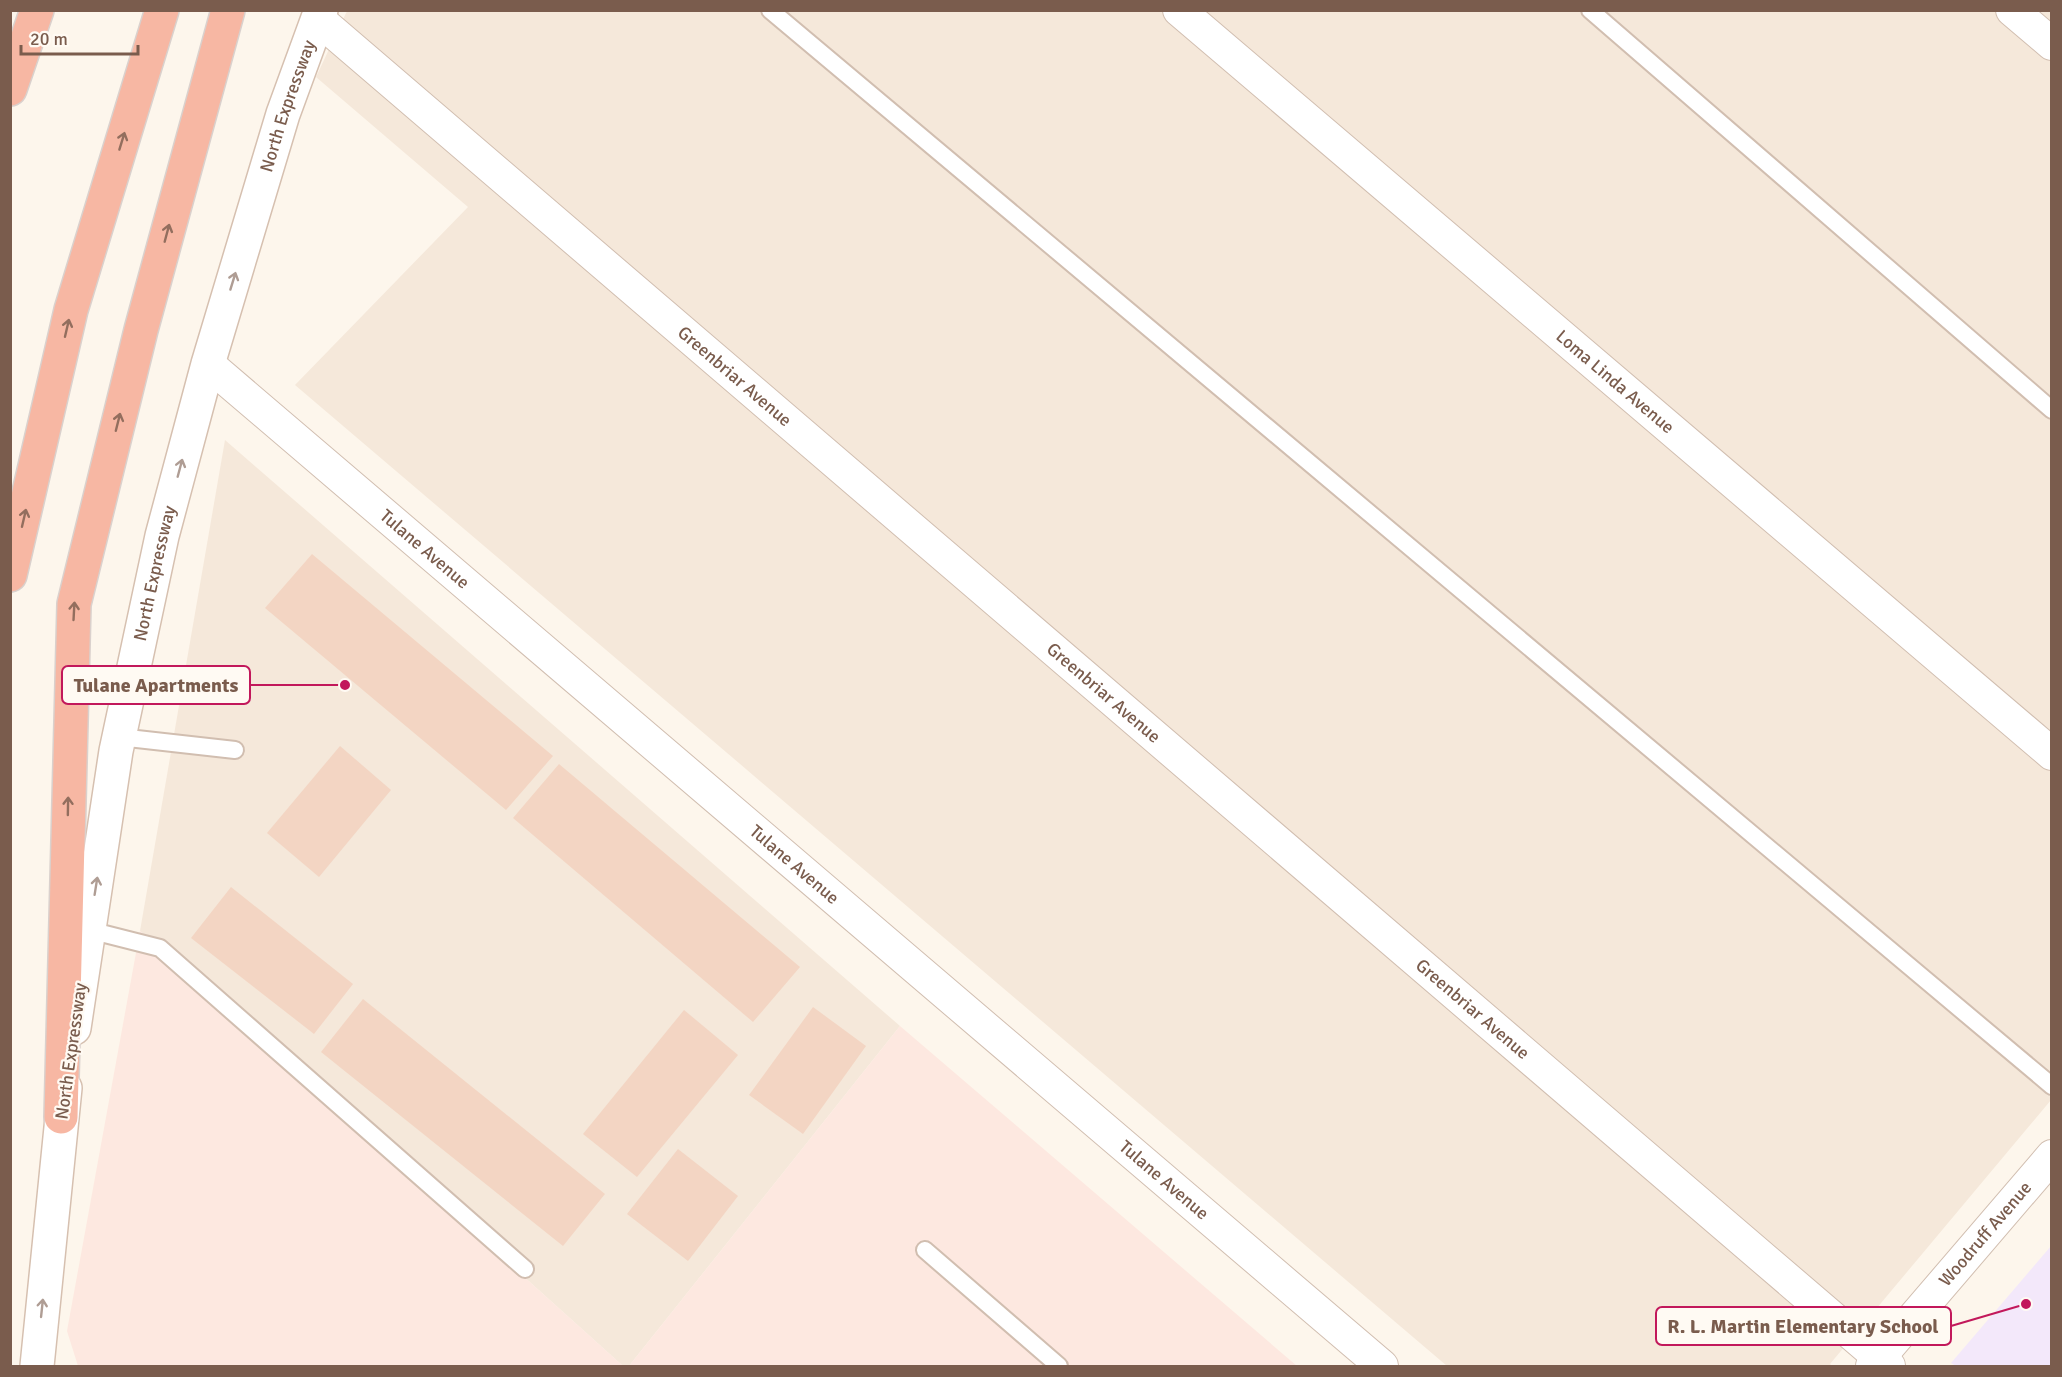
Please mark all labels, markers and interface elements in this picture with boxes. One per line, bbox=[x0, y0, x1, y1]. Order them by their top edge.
scale bar bbox=[21, 18, 138, 56]
text: 20 m bbox=[30, 28, 68, 50]
street label: North Expressway bbox=[255, 36, 320, 175]
one-way arrow bbox=[117, 132, 128, 151]
one-way arrow bbox=[162, 224, 174, 243]
one-way arrow bbox=[228, 272, 239, 291]
one-way arrow bbox=[62, 319, 73, 339]
street label: Greenbriar Avenue bbox=[673, 321, 796, 431]
street label: Loma Linda Avenue bbox=[1551, 325, 1679, 438]
one-way arrow bbox=[113, 413, 125, 432]
one-way arrow bbox=[175, 459, 186, 478]
street label: North Expressway bbox=[129, 503, 181, 643]
street label: Tulane Avenue bbox=[375, 505, 474, 593]
one-way arrow bbox=[18, 509, 30, 528]
one-way arrow bbox=[68, 602, 79, 622]
street label: Greenbriar Avenue bbox=[1042, 638, 1165, 748]
callout: Tulane Apartments bbox=[62, 666, 250, 704]
text: Tulane Apartments bbox=[74, 673, 238, 698]
one-way arrow bbox=[63, 797, 74, 817]
street label: Tulane Avenue bbox=[745, 820, 844, 909]
one-way arrow bbox=[90, 876, 101, 896]
street label: Greenbriar Avenue bbox=[1411, 954, 1534, 1064]
street label: North Expressway bbox=[51, 981, 92, 1121]
street label: Tulane Avenue bbox=[1115, 1136, 1213, 1224]
street label: Woodruff Avenue bbox=[1934, 1177, 2036, 1291]
one-way arrow bbox=[37, 1299, 48, 1319]
callout: R. L. Martin Elementary School bbox=[1656, 1307, 1951, 1345]
text: R. L. Martin Elementary School bbox=[1667, 1314, 1939, 1339]

